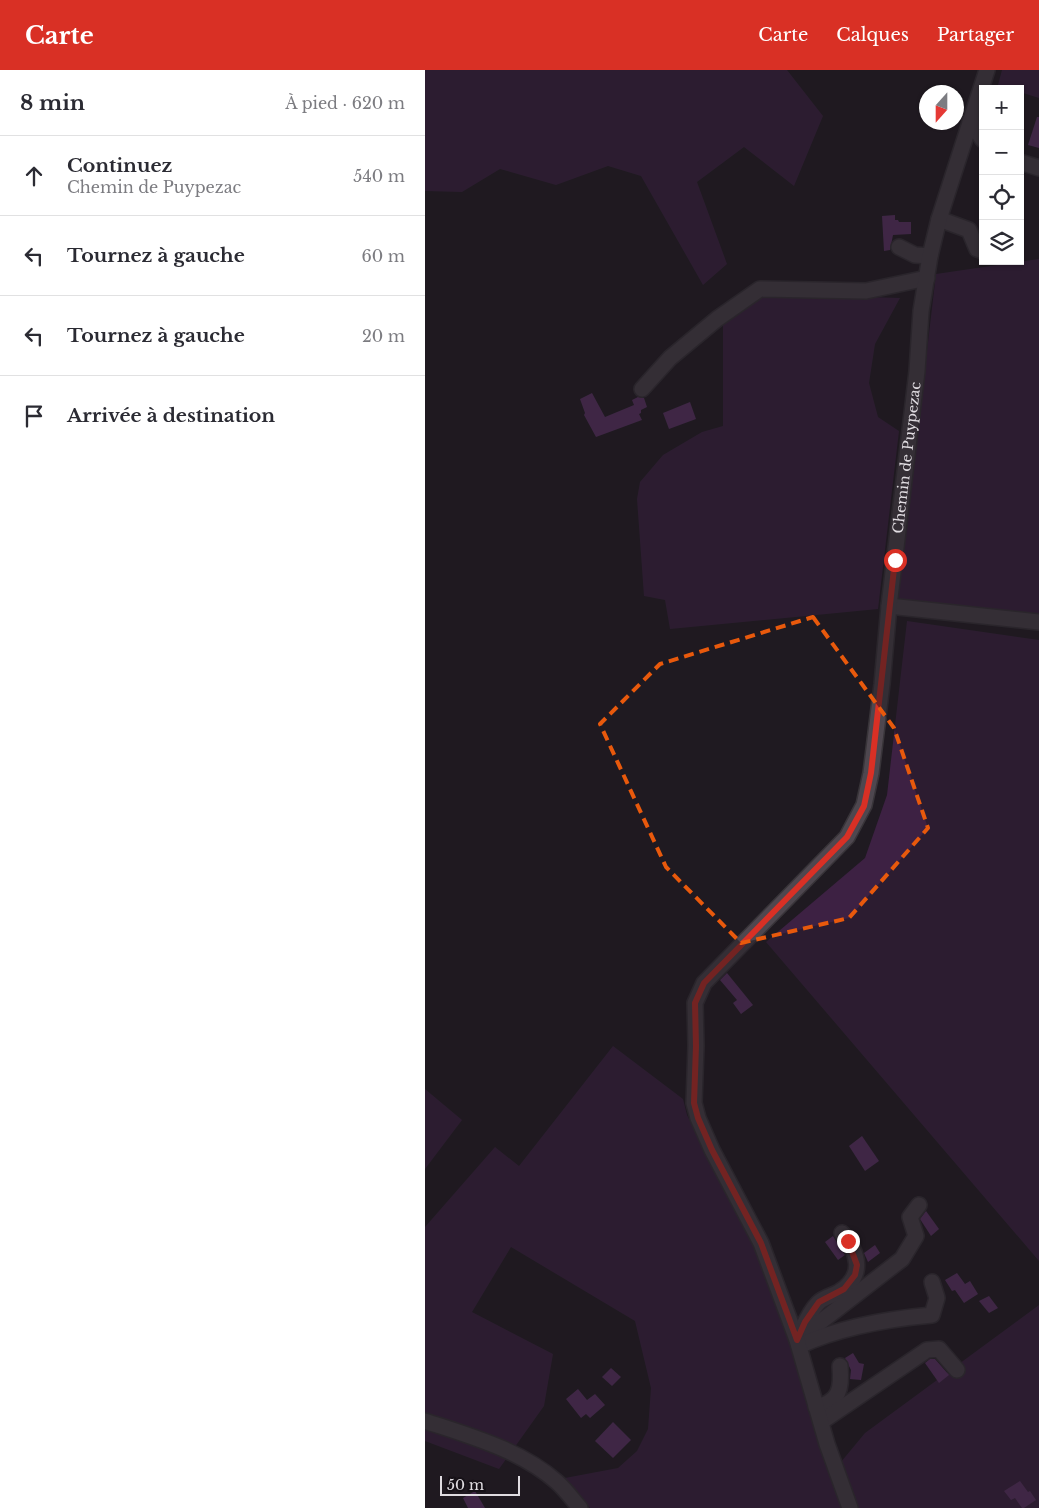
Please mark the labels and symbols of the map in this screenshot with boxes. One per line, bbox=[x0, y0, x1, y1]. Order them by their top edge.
north arrow bbox=[919, 85, 964, 130]
street label: Chemin de Puypezac bbox=[889, 380, 925, 534]
route start bbox=[884, 549, 907, 572]
route end bbox=[837, 1230, 860, 1253]
scale bar bbox=[440, 1473, 520, 1496]

